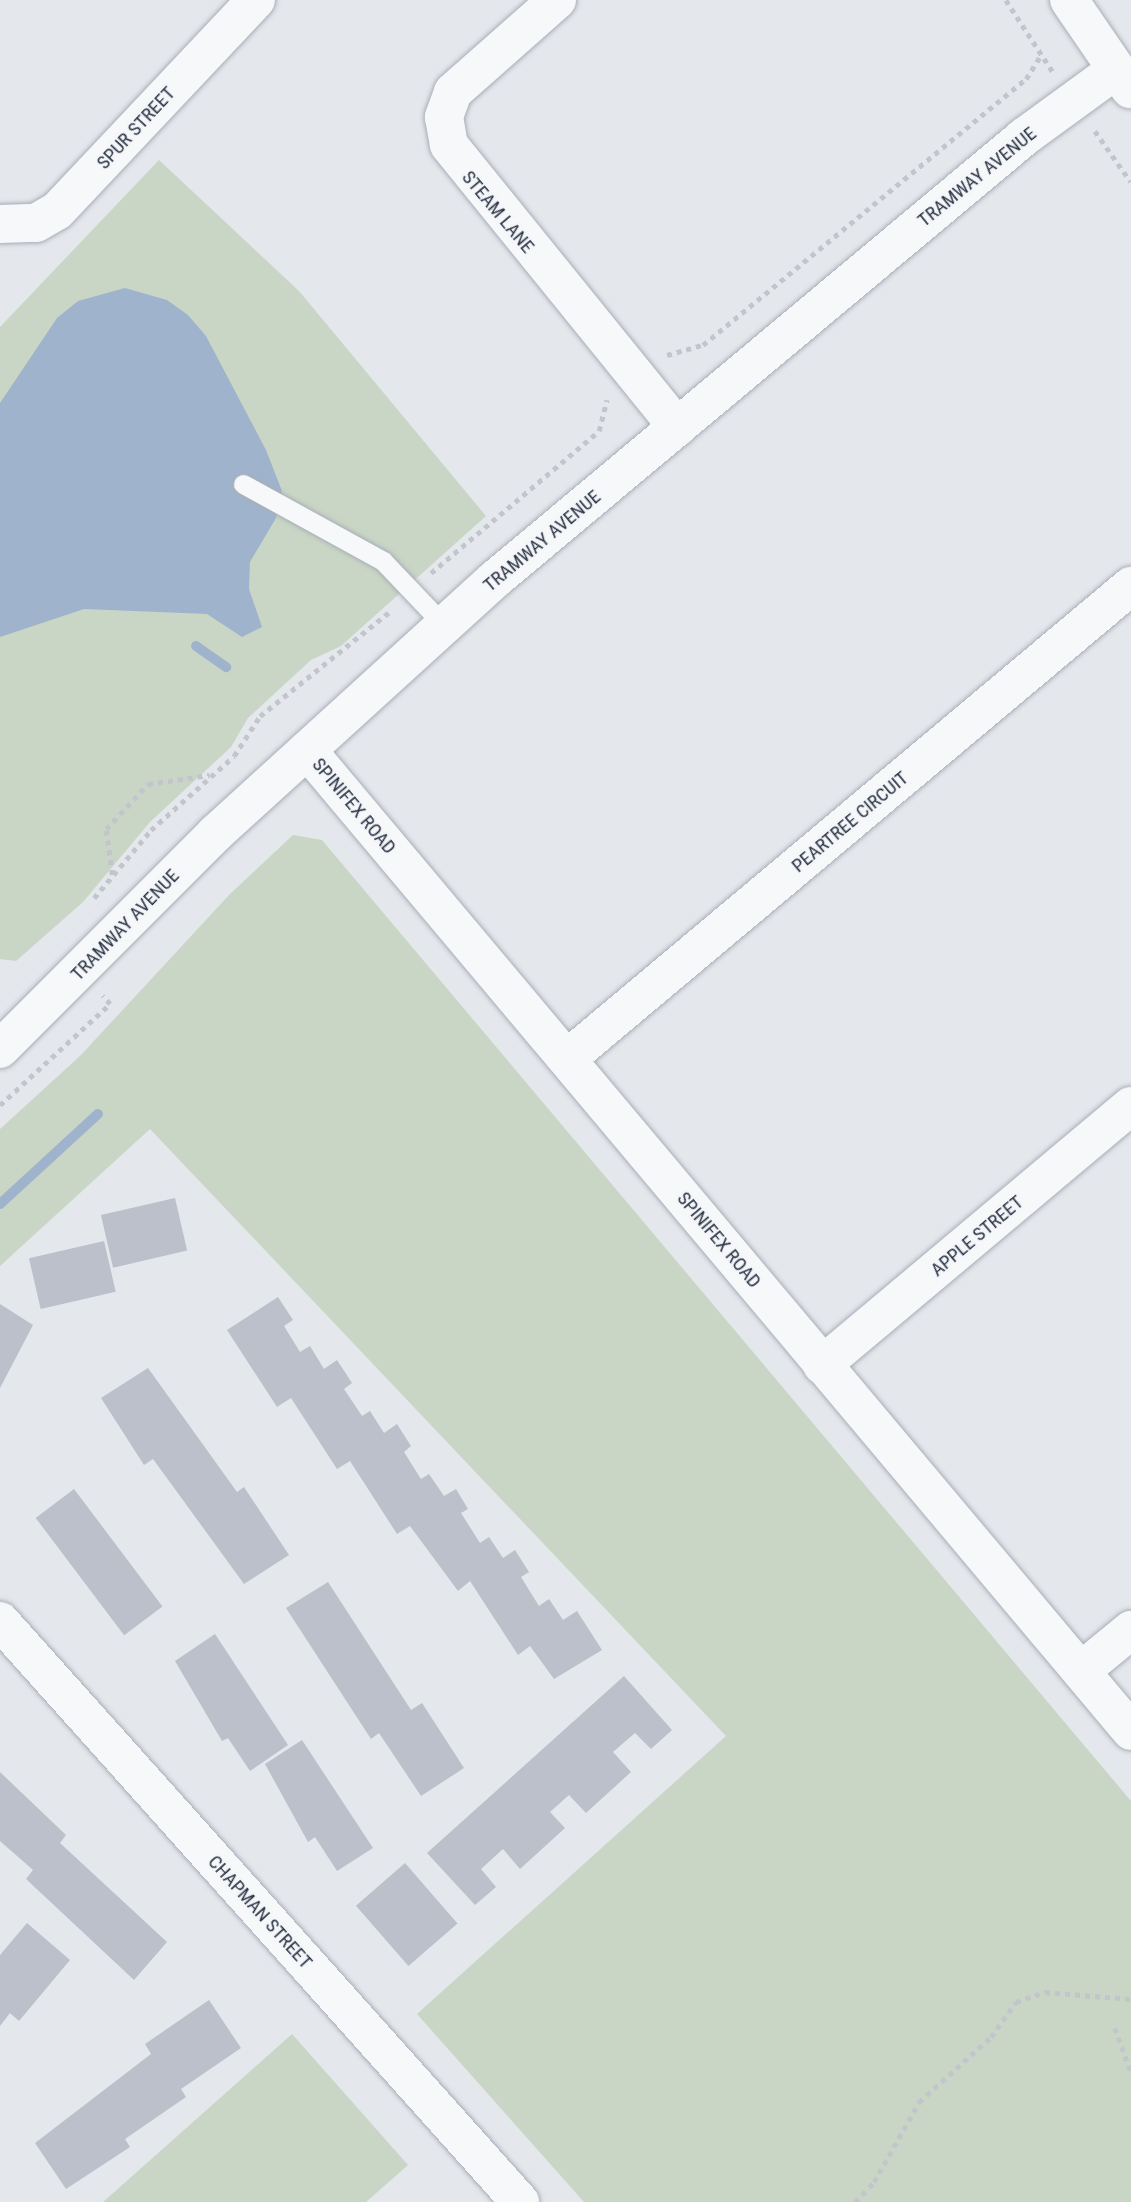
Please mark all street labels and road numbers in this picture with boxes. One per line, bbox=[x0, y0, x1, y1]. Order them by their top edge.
street label: SPUR STREET bbox=[92, 82, 180, 174]
street label: TRAMWAY AVENUE bbox=[913, 122, 1041, 232]
street label: STEAM LANE bbox=[457, 166, 539, 258]
street label: TRAMWAY AVENUE bbox=[479, 485, 605, 597]
street label: SPINIFEX ROAD bbox=[307, 753, 401, 859]
street label: PEARTREE CIRCUIT bbox=[787, 767, 913, 877]
street label: TRAMWAY AVENUE bbox=[66, 865, 184, 985]
street label: SPINIFEX ROAD bbox=[672, 1187, 766, 1293]
street label: APPLE STREET bbox=[926, 1191, 1028, 1281]
street label: CHAPMAN STREET bbox=[203, 1851, 317, 1973]

